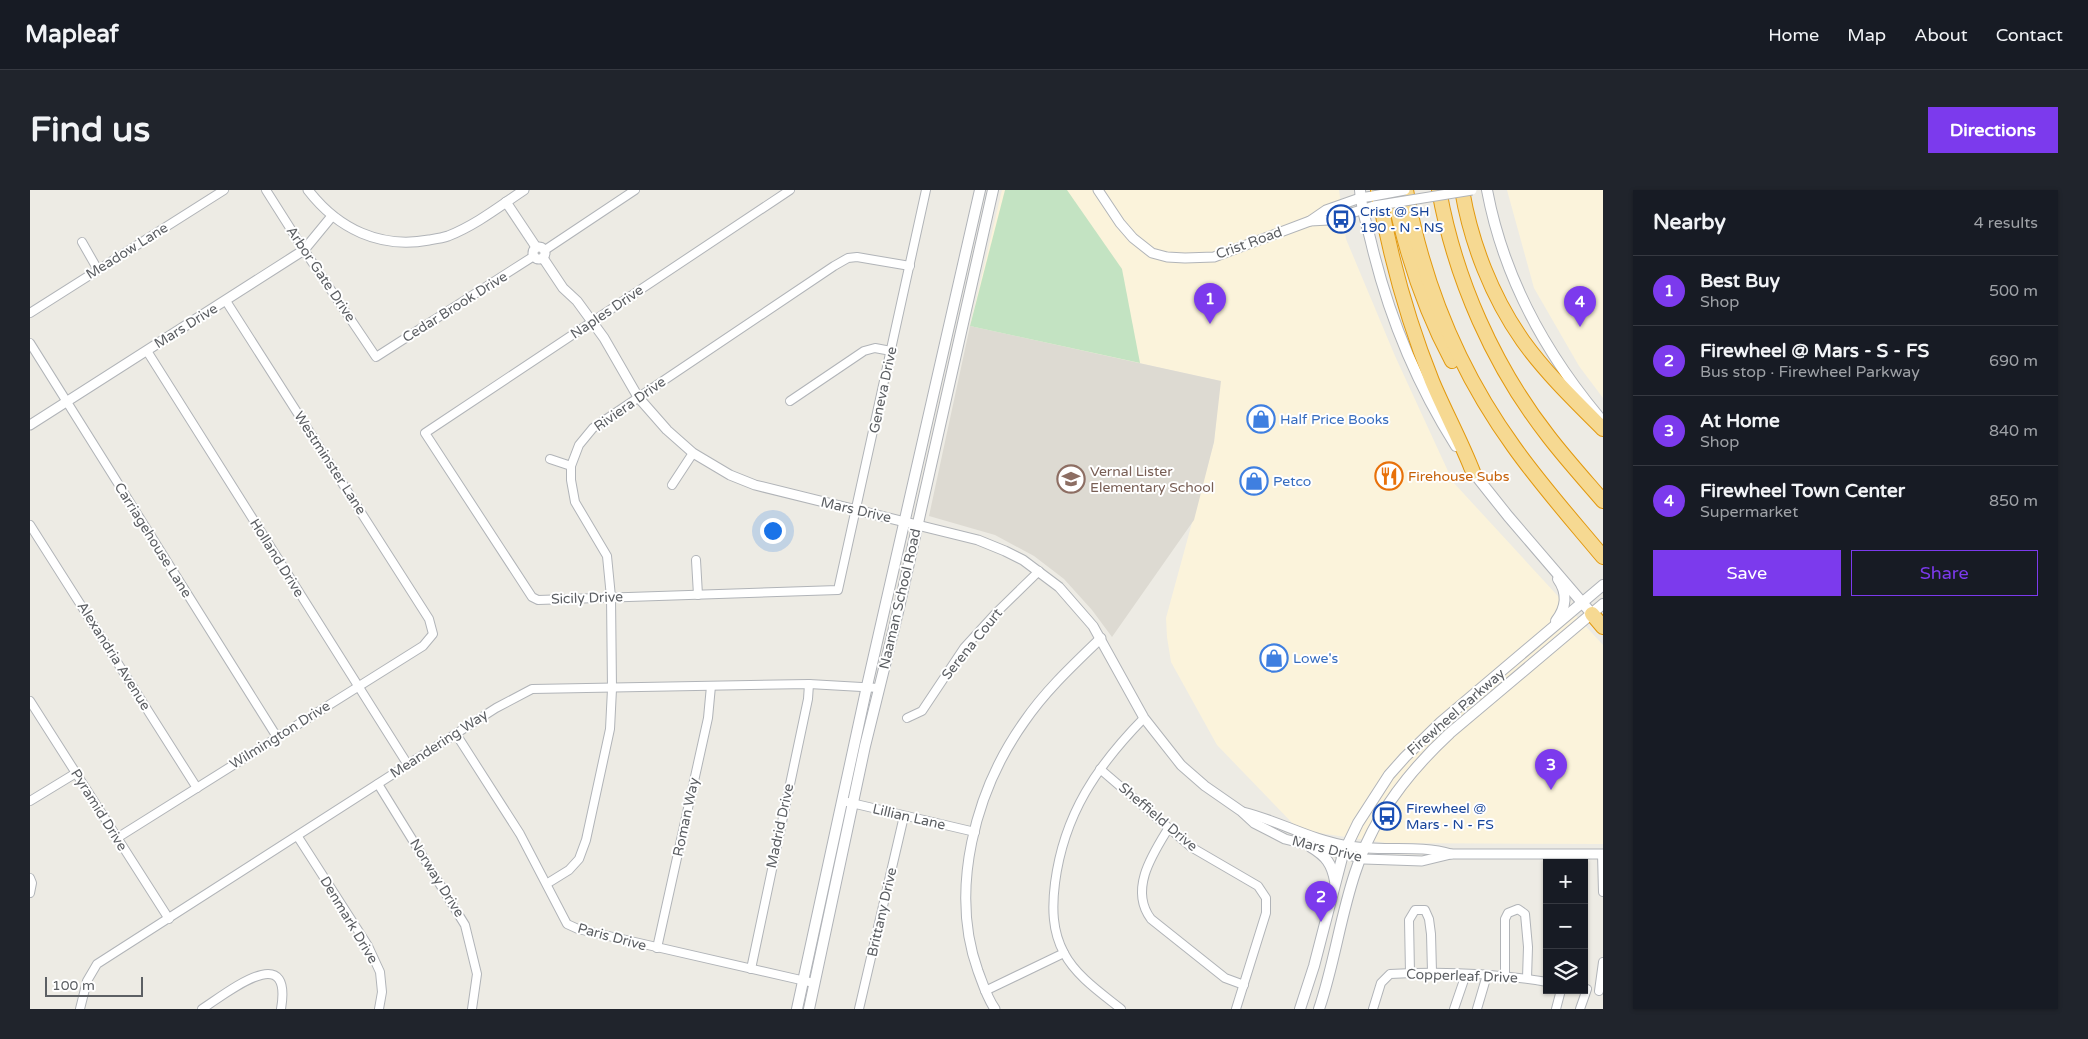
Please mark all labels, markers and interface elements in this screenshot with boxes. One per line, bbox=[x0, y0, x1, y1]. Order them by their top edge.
text: Mapleaf bbox=[25, 20, 119, 49]
text: Home bbox=[1768, 24, 1819, 46]
text: Map bbox=[1847, 24, 1886, 46]
text: About bbox=[1914, 24, 1968, 46]
text: Contact bbox=[1996, 24, 2063, 46]
button: Directions bbox=[1928, 107, 2058, 153]
text: Find us bbox=[30, 109, 150, 151]
place label: Crist @ SH 190 - N - NS bbox=[1360, 203, 1444, 236]
bus stop icon: Crist @ SH 190 - N - NS bbox=[1326, 204, 1356, 234]
text: Nearby bbox=[1653, 210, 1726, 235]
text: 4 results bbox=[1974, 213, 2038, 233]
street label: Meadow Lane bbox=[83, 219, 171, 283]
street label: Arbor Gate Drive bbox=[283, 223, 359, 325]
street label: Crist Road bbox=[1214, 223, 1284, 263]
street label: Cedar Brook Drive bbox=[399, 268, 511, 346]
text: Best Buy bbox=[1700, 270, 1780, 292]
street label: Naples Drive bbox=[567, 281, 647, 343]
text: 1 bbox=[1664, 281, 1674, 301]
text: 500 m bbox=[1989, 281, 2038, 301]
pin: 1 bbox=[1194, 283, 1226, 324]
pin: 4 bbox=[1564, 286, 1596, 327]
text: Shop bbox=[1700, 292, 1739, 312]
street label: Mars Drive bbox=[151, 300, 221, 352]
text: Firewheel @ Mars - S - FS bbox=[1700, 340, 1929, 362]
street label: Geneva Drive bbox=[866, 345, 901, 435]
text: 2 bbox=[1664, 351, 1674, 371]
text: 690 m bbox=[1989, 351, 2038, 371]
text: Bus stop · Firewheel Parkway bbox=[1700, 362, 1920, 382]
street label: Riviera Drive bbox=[591, 373, 669, 435]
shop icon: Half Price Books bbox=[1246, 404, 1276, 434]
street label: Westminster Lane bbox=[290, 408, 370, 518]
text: At Home bbox=[1700, 410, 1780, 432]
place label: Half Price Books bbox=[1280, 411, 1389, 428]
text: 3 bbox=[1664, 421, 1674, 441]
text: 840 m bbox=[1989, 421, 2038, 441]
text: Shop bbox=[1700, 432, 1739, 452]
restaurant icon: Firehouse Subs bbox=[1374, 461, 1404, 491]
place label: Vernal Lister Elementary School bbox=[1090, 463, 1214, 496]
school or university icon: Vernal Lister Elementary School bbox=[1056, 464, 1086, 494]
shop icon: Petco bbox=[1239, 466, 1269, 496]
place label: Firehouse Subs bbox=[1408, 468, 1510, 485]
place label: Petco bbox=[1273, 473, 1311, 490]
street label: Carriagehouse Lane bbox=[111, 479, 195, 601]
text: Firewheel Town Center bbox=[1700, 480, 1905, 502]
text: 4 bbox=[1664, 491, 1674, 511]
text: 850 m bbox=[1989, 491, 2038, 511]
street label: Mars Drive bbox=[819, 494, 893, 526]
text: Supermarket bbox=[1700, 502, 1798, 522]
street label: Holland Drive bbox=[246, 516, 308, 600]
your location bbox=[760, 518, 786, 544]
street label: Naaman School Road bbox=[876, 527, 924, 671]
button: Save bbox=[1653, 550, 1841, 596]
button: Share bbox=[1851, 550, 2038, 596]
street label: Sicily Drive bbox=[551, 588, 623, 608]
street label: Alexandria Avenue bbox=[74, 599, 154, 714]
street label: Serena Court bbox=[938, 604, 1006, 683]
shop icon: Lowe's bbox=[1259, 643, 1289, 673]
place label: Lowe's bbox=[1293, 650, 1338, 667]
street label: Firewheel Parkway bbox=[1404, 665, 1509, 759]
street label: Wilmington Drive bbox=[227, 697, 333, 773]
street label: Meandering Way bbox=[387, 706, 491, 782]
pin: 3 bbox=[1535, 749, 1567, 790]
street label: Pyramid Drive bbox=[67, 766, 131, 854]
street label: Roman Way bbox=[669, 776, 703, 858]
street label: Sheffield Drive bbox=[1115, 779, 1201, 855]
street label: Madrid Drive bbox=[763, 782, 797, 870]
street label: Lillian Lane bbox=[871, 800, 947, 834]
place label: Firewheel @ Mars - N - FS bbox=[1406, 800, 1494, 833]
bus stop icon: Firewheel @ Mars - N - FS bbox=[1372, 801, 1402, 831]
street label: Mars Drive bbox=[1290, 832, 1364, 866]
street label: Norway Drive bbox=[406, 836, 468, 920]
map controls bbox=[1543, 859, 1588, 994]
button: + bbox=[1543, 859, 1588, 904]
street label: Brittany Drive bbox=[863, 866, 901, 958]
street label: Denmark Drive bbox=[316, 873, 382, 967]
pin: 2 bbox=[1305, 881, 1337, 922]
button: − bbox=[1543, 904, 1588, 949]
street label: Paris Drive bbox=[576, 920, 648, 954]
button: layers bbox=[1543, 949, 1588, 994]
street label: Copperleaf Drive bbox=[1406, 966, 1518, 986]
scale bar bbox=[45, 974, 142, 997]
text: 100 m bbox=[52, 977, 95, 994]

